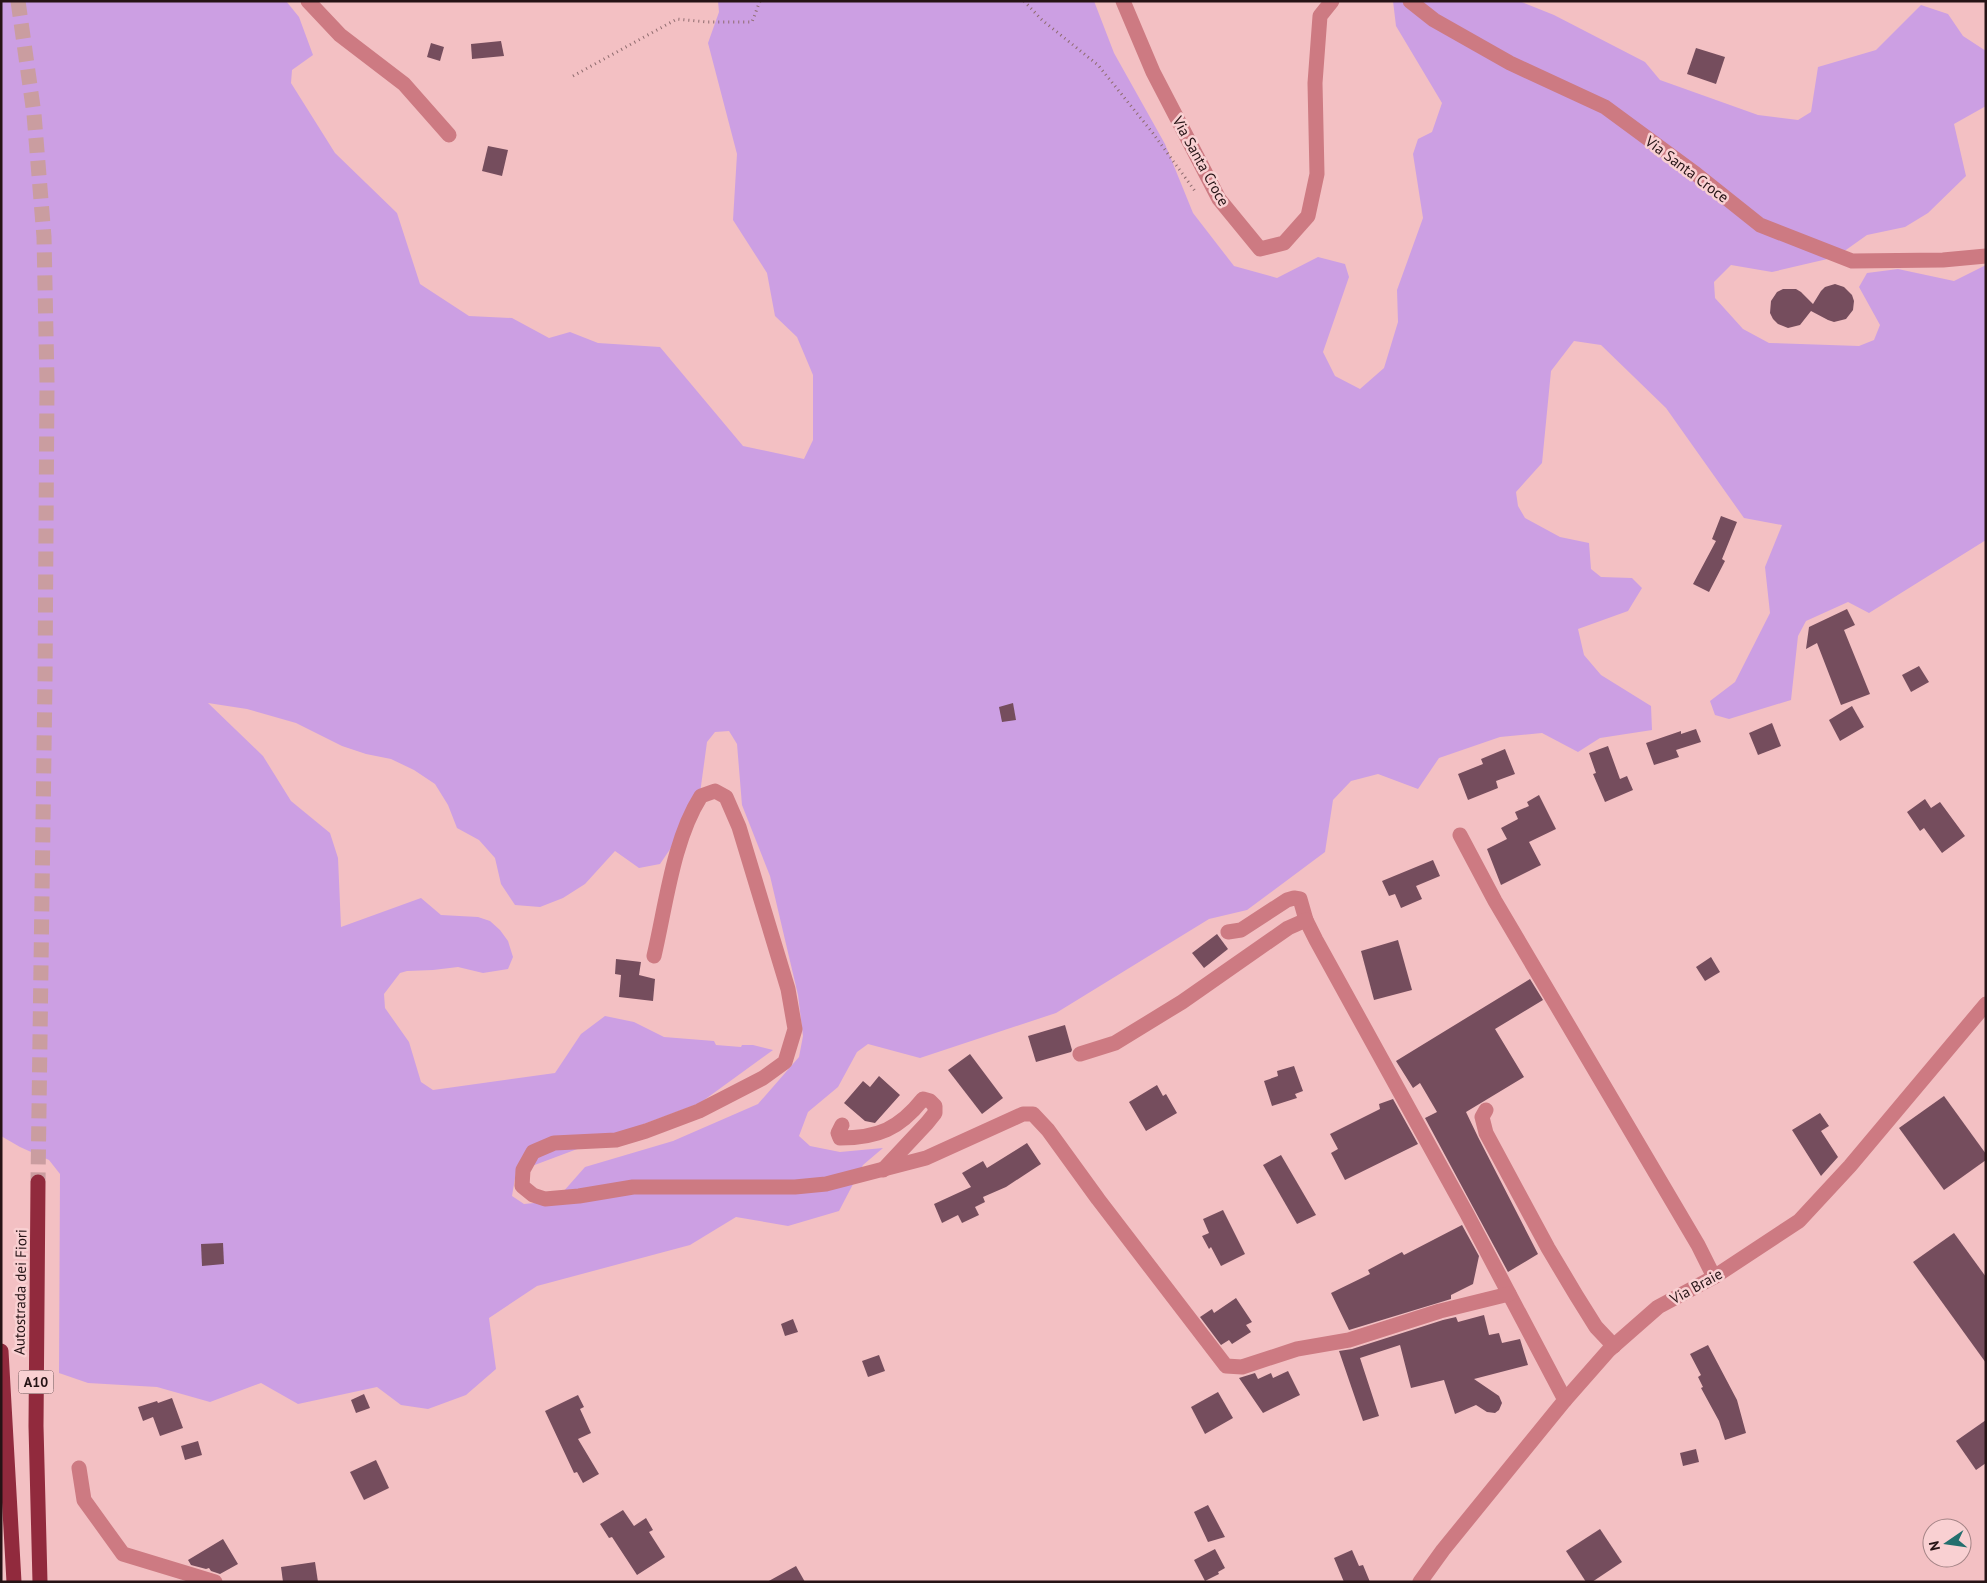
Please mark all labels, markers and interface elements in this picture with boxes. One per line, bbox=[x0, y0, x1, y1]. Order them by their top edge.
street label: Via Santa Croce bbox=[1168, 112, 1233, 209]
street label: Via Santa Croce bbox=[1641, 131, 1732, 207]
street label: Autostrada dei Fiori bbox=[9, 1229, 31, 1355]
street label: Via Braie bbox=[1666, 1264, 1726, 1309]
road number: A10 bbox=[18, 1370, 54, 1394]
north arrow bbox=[1922, 1518, 1972, 1568]
text: N bbox=[1925, 1539, 1944, 1552]

